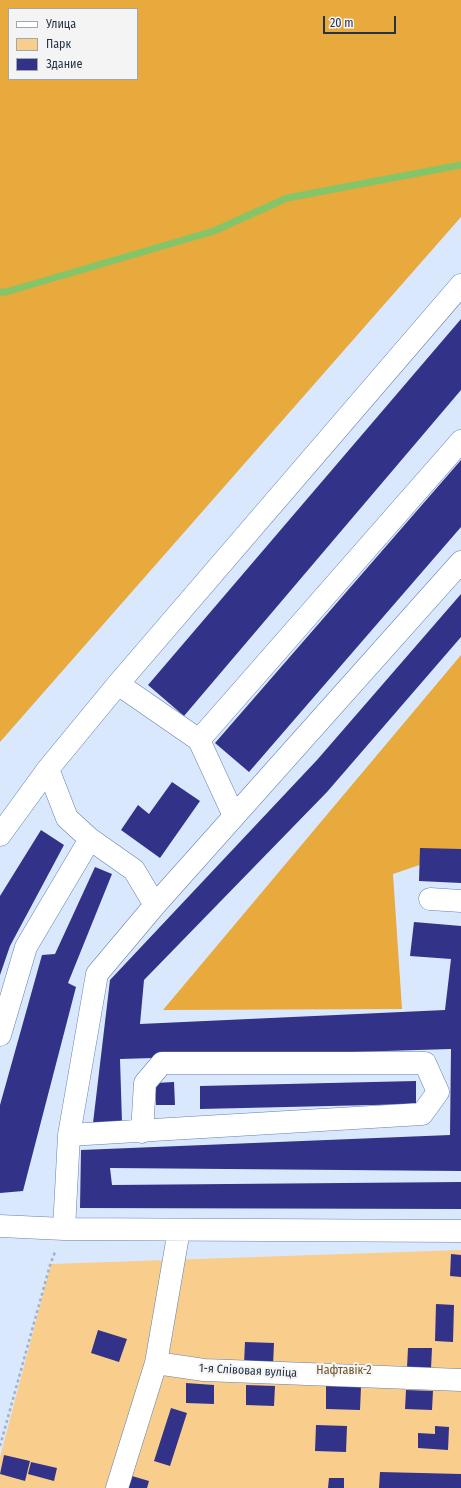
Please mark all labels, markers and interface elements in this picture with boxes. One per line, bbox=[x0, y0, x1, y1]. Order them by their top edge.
legend bbox=[8, 8, 138, 80]
scale bar bbox=[325, 8, 398, 34]
text: 20 m bbox=[330, 16, 354, 30]
text: Улица bbox=[46, 17, 76, 31]
text: Парк bbox=[46, 37, 71, 51]
text: Здание bbox=[46, 57, 82, 71]
street label: 1-я Слівовая вуліца bbox=[198, 1361, 298, 1381]
park label: Нафтавік-2 bbox=[316, 1364, 372, 1378]

